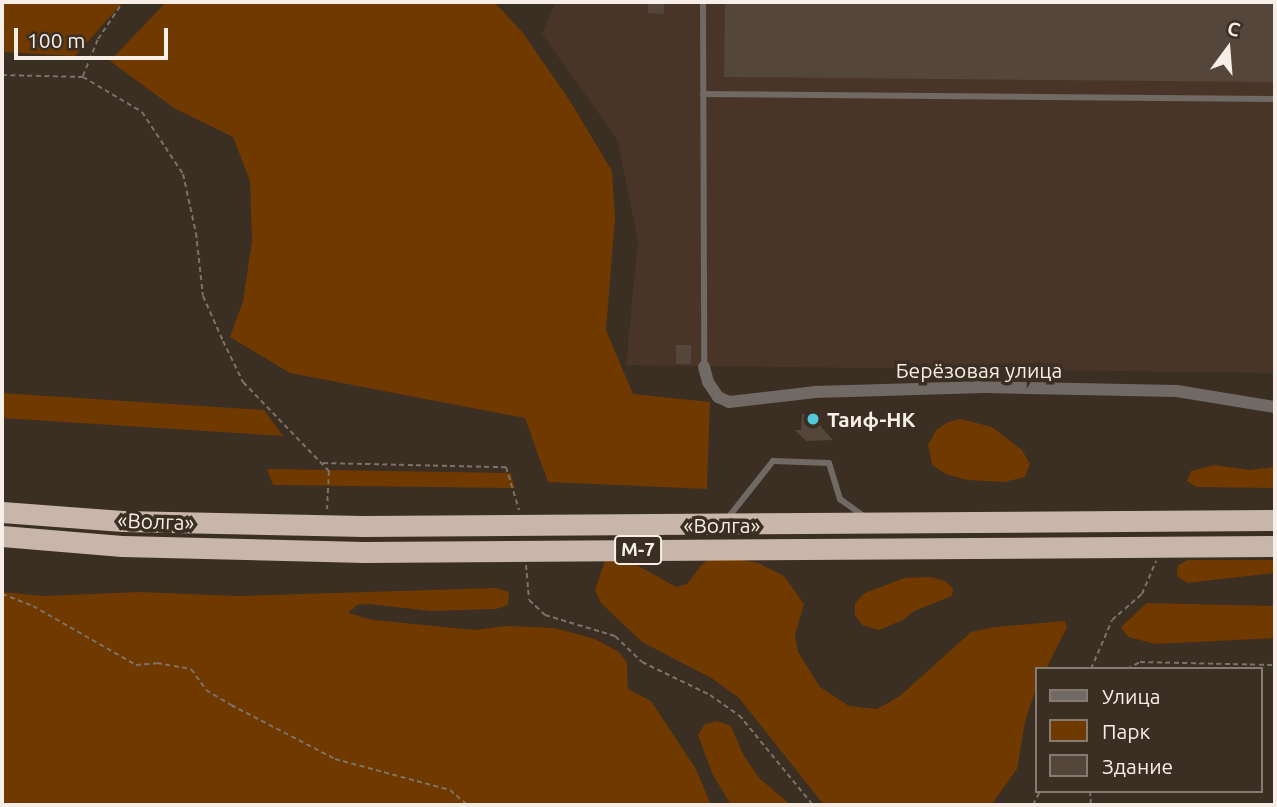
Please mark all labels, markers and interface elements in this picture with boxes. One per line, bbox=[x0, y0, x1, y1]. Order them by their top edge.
scale bar bbox=[18, 14, 172, 58]
north arrow bbox=[1193, 14, 1263, 84]
text: С bbox=[1225, 17, 1243, 41]
text: 100 m bbox=[27, 28, 85, 52]
street label: Берёзовая улица bbox=[896, 357, 1062, 383]
place label: Таиф-НК bbox=[827, 406, 915, 432]
marker: Таиф-НК bbox=[805, 411, 821, 427]
street label: «Волга» bbox=[117, 507, 195, 535]
street label: «Волга» bbox=[684, 512, 760, 538]
road number: М-7 bbox=[614, 534, 662, 566]
legend bbox=[1036, 667, 1263, 793]
text: Улица bbox=[1102, 684, 1160, 708]
text: Парк bbox=[1102, 719, 1150, 743]
text: Здание bbox=[1102, 754, 1173, 778]

